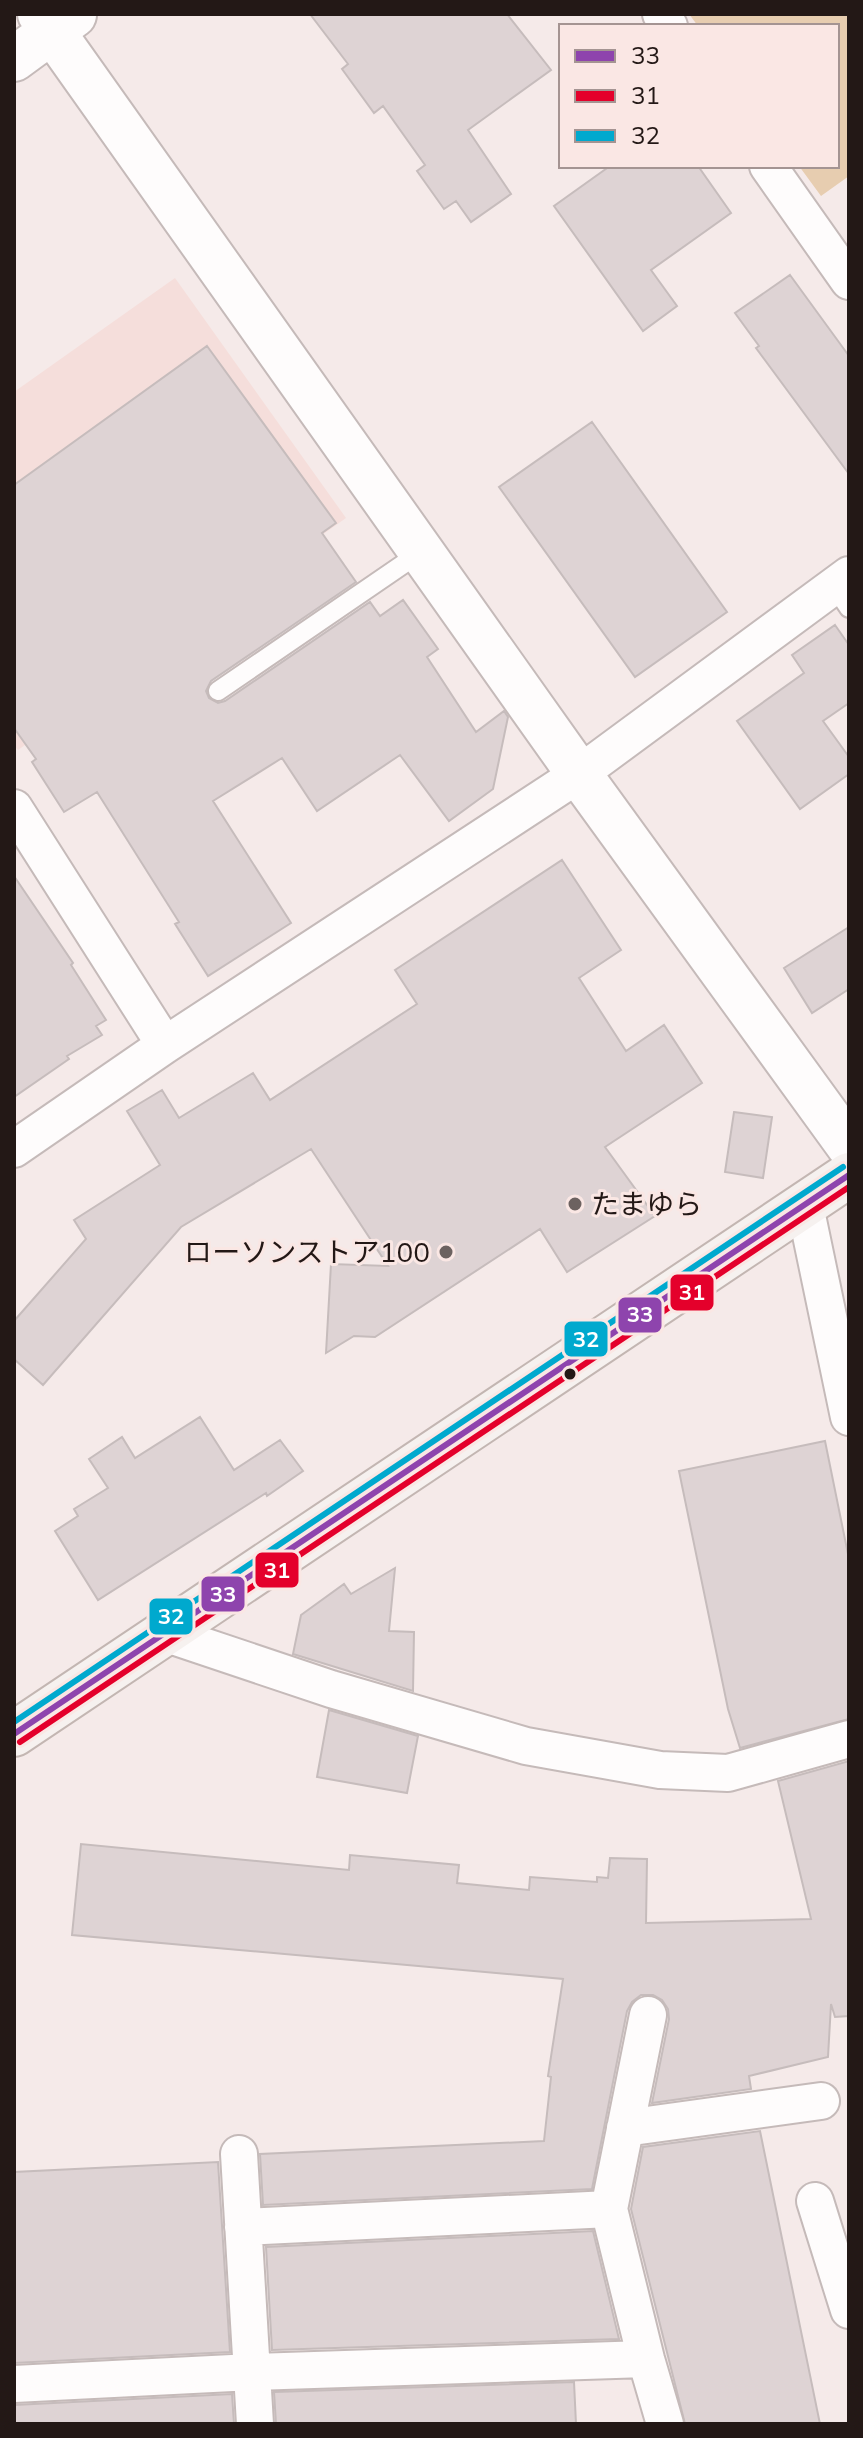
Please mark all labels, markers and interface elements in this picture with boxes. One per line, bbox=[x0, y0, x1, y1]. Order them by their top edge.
legend bbox=[559, 24, 839, 168]
text: 33 bbox=[631, 40, 660, 70]
text: 31 bbox=[631, 80, 660, 110]
text: 32 bbox=[631, 120, 660, 150]
place label: たまゆら bbox=[591, 1186, 702, 1221]
marker: たまゆら bbox=[566, 1195, 584, 1213]
place label: ローソンストア100 bbox=[184, 1234, 430, 1269]
marker: ローソンストア100 bbox=[437, 1243, 455, 1261]
line badge: 31 bbox=[669, 1273, 715, 1312]
text: 31 bbox=[679, 1278, 705, 1306]
line badge: 33 bbox=[617, 1296, 663, 1334]
text: 33 bbox=[627, 1300, 653, 1328]
line badge: 32 bbox=[563, 1320, 609, 1358]
text: 32 bbox=[573, 1325, 599, 1353]
unlabelled marker bbox=[562, 1366, 578, 1382]
line badge: 31 bbox=[254, 1551, 300, 1589]
text: 31 bbox=[264, 1556, 290, 1584]
line badge: 33 bbox=[200, 1575, 246, 1613]
text: 33 bbox=[210, 1580, 236, 1608]
line badge: 32 bbox=[148, 1597, 194, 1636]
text: 32 bbox=[158, 1602, 184, 1630]

